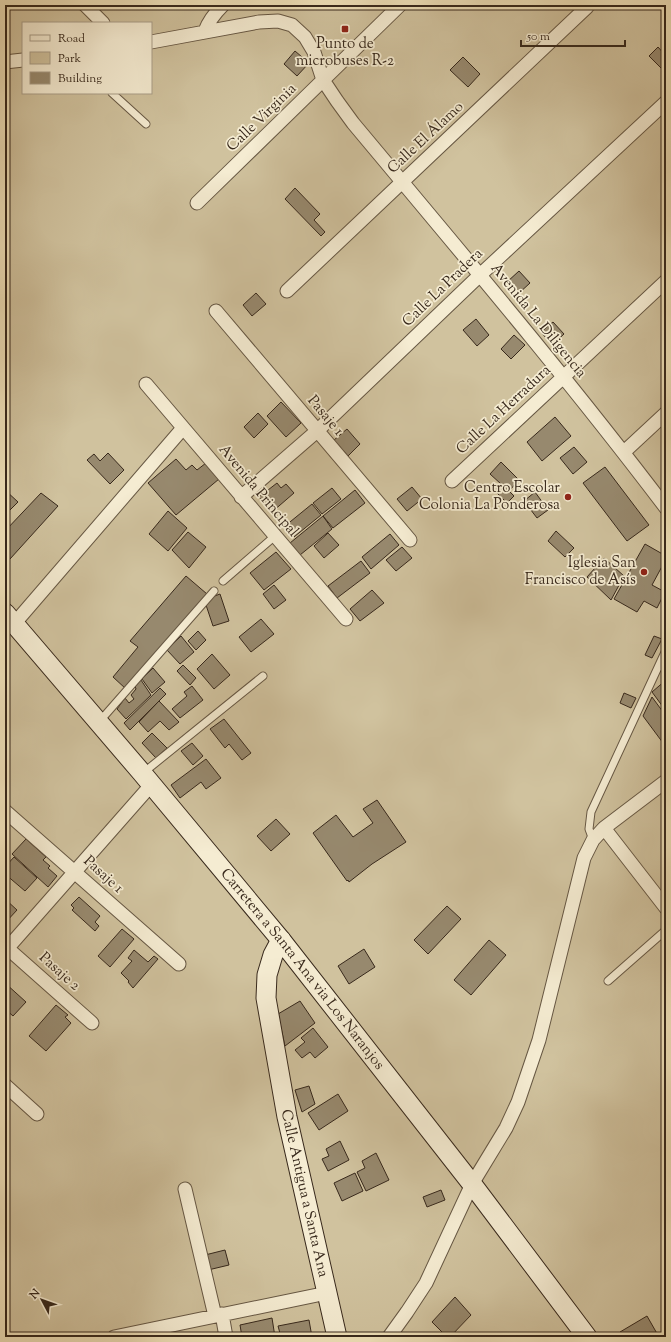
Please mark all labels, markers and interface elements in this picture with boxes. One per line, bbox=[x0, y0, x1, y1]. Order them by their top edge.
legend bbox=[22, 22, 152, 94]
scale bar bbox=[521, 22, 625, 48]
marker: Punto de microbuses R-2 bbox=[340, 24, 350, 34]
text: 50 m bbox=[526, 28, 550, 46]
text: Road bbox=[58, 30, 85, 48]
place label: Punto de microbuses R-2 bbox=[296, 34, 394, 72]
text: Park bbox=[58, 50, 81, 68]
text: Building bbox=[58, 70, 102, 88]
street label: Calle Virginia bbox=[222, 79, 302, 157]
street label: Calle El Álamo bbox=[383, 96, 469, 179]
street label: Calle La Pradera bbox=[398, 244, 488, 332]
street label: Avenida La Diligencia bbox=[485, 259, 591, 383]
street label: Calle La Herradura bbox=[452, 360, 556, 460]
street label: Pasaje 1 bbox=[302, 391, 348, 441]
street label: Avenida Principal bbox=[213, 440, 303, 542]
place label: Centro Escolar Colonia La Ponderosa bbox=[419, 478, 560, 516]
marker: Centro Escolar Colonia La Ponderosa bbox=[563, 492, 573, 502]
place label: Iglesia San Francisco de Asís bbox=[525, 553, 636, 591]
marker: Iglesia San Francisco de Asís bbox=[639, 567, 649, 577]
street label: Pasaje 1 bbox=[78, 851, 128, 899]
street label: Carretera a Santa Ana via Los Naranjos bbox=[215, 864, 389, 1074]
street label: Pasaje 2 bbox=[34, 948, 84, 996]
street label: Calle Antigua a Santa Ana bbox=[275, 1108, 334, 1279]
north arrow bbox=[22, 1280, 62, 1320]
text: N bbox=[26, 1285, 44, 1303]

